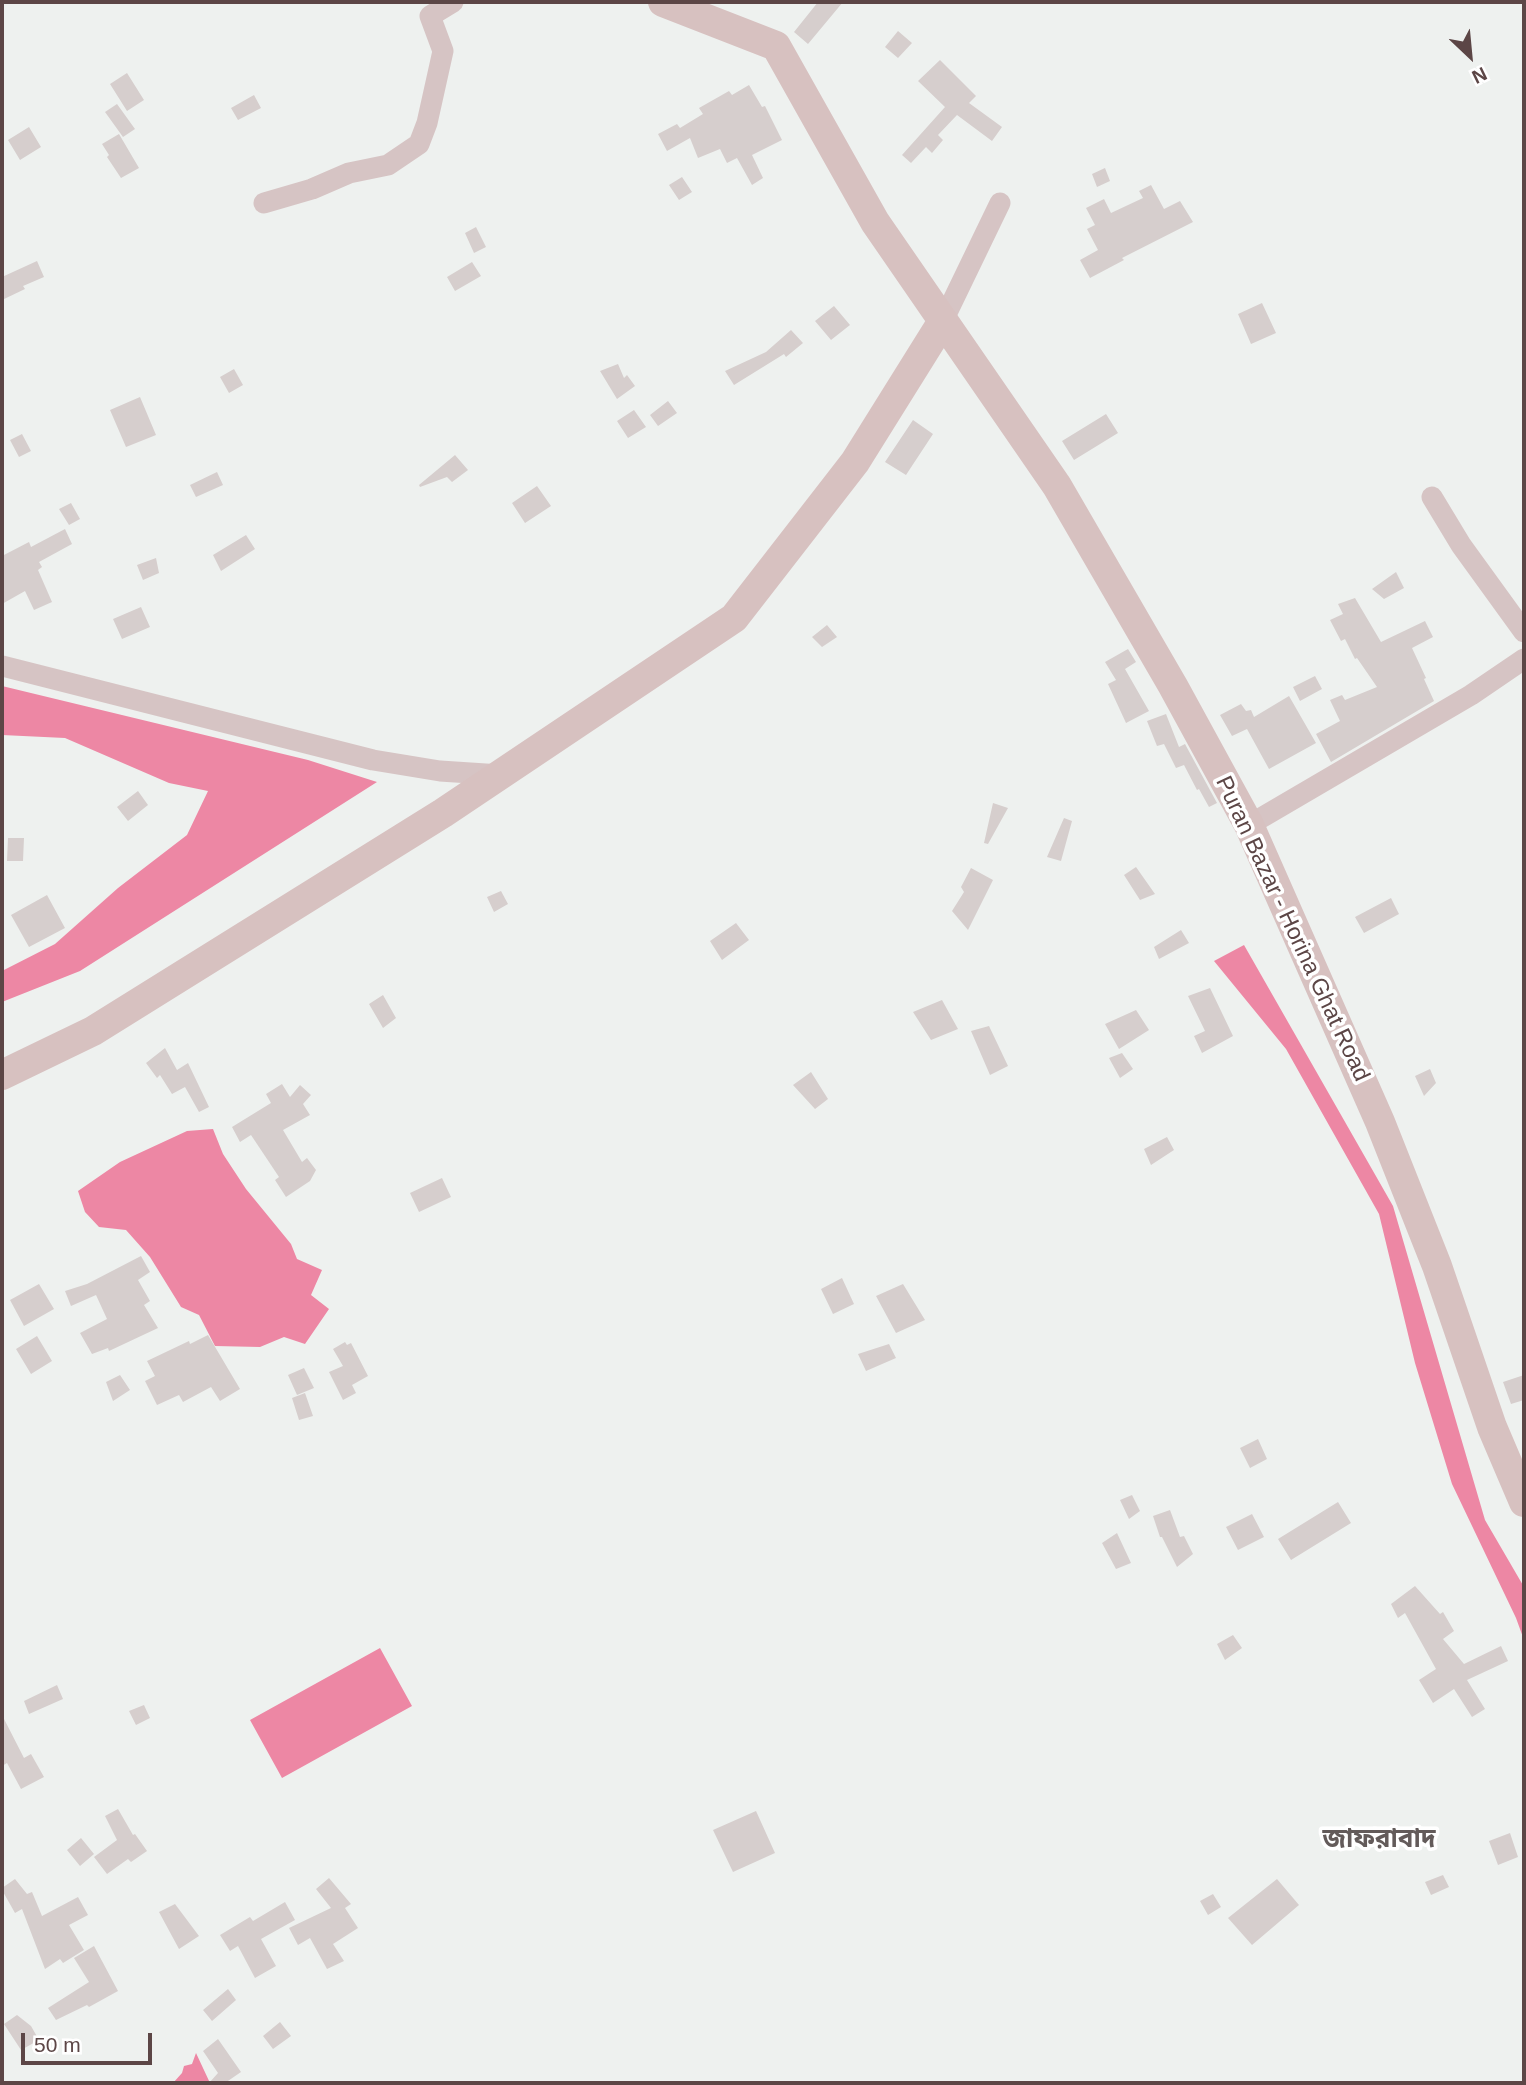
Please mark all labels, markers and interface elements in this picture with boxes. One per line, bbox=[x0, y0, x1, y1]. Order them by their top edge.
north arrow bbox=[1435, 21, 1505, 91]
text: N bbox=[1469, 63, 1490, 88]
street label: Puran Bazar - Horina Ghat Road bbox=[1209, 772, 1375, 1086]
district label: জাফরাবাদ bbox=[1322, 1824, 1436, 1856]
scale bar bbox=[24, 2018, 156, 2062]
text: 50 m bbox=[34, 2033, 81, 2056]

